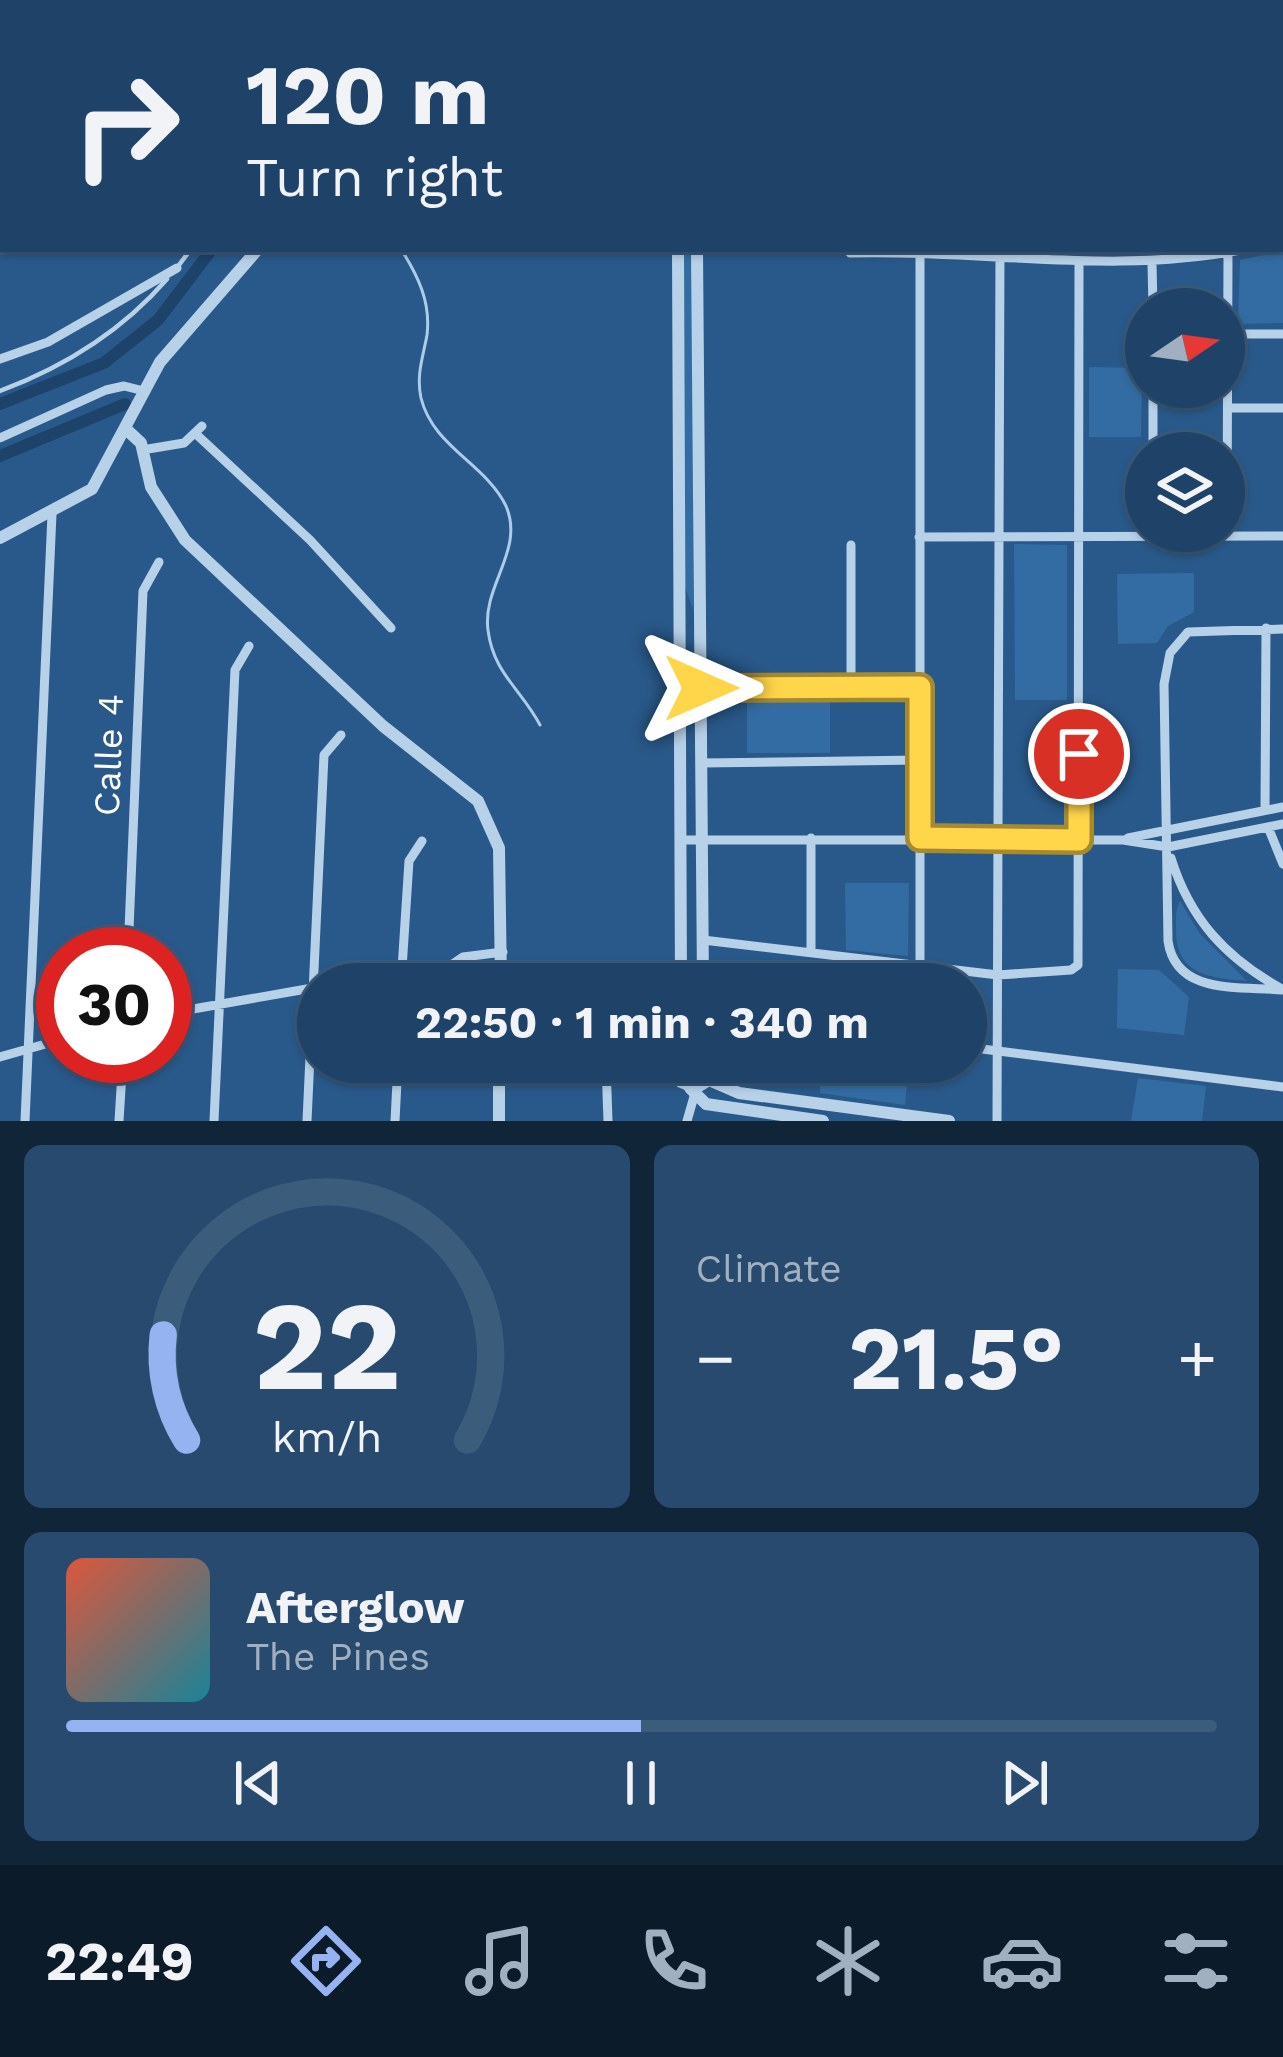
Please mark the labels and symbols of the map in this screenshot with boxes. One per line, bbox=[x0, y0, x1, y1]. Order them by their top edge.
north arrow bbox=[1125, 288, 1245, 408]
position arrow bbox=[638, 625, 764, 751]
street label: Calle 4 bbox=[86, 693, 132, 817]
pin bbox=[1028, 703, 1130, 805]
speed limit sign: 30 bbox=[36, 927, 192, 1083]

